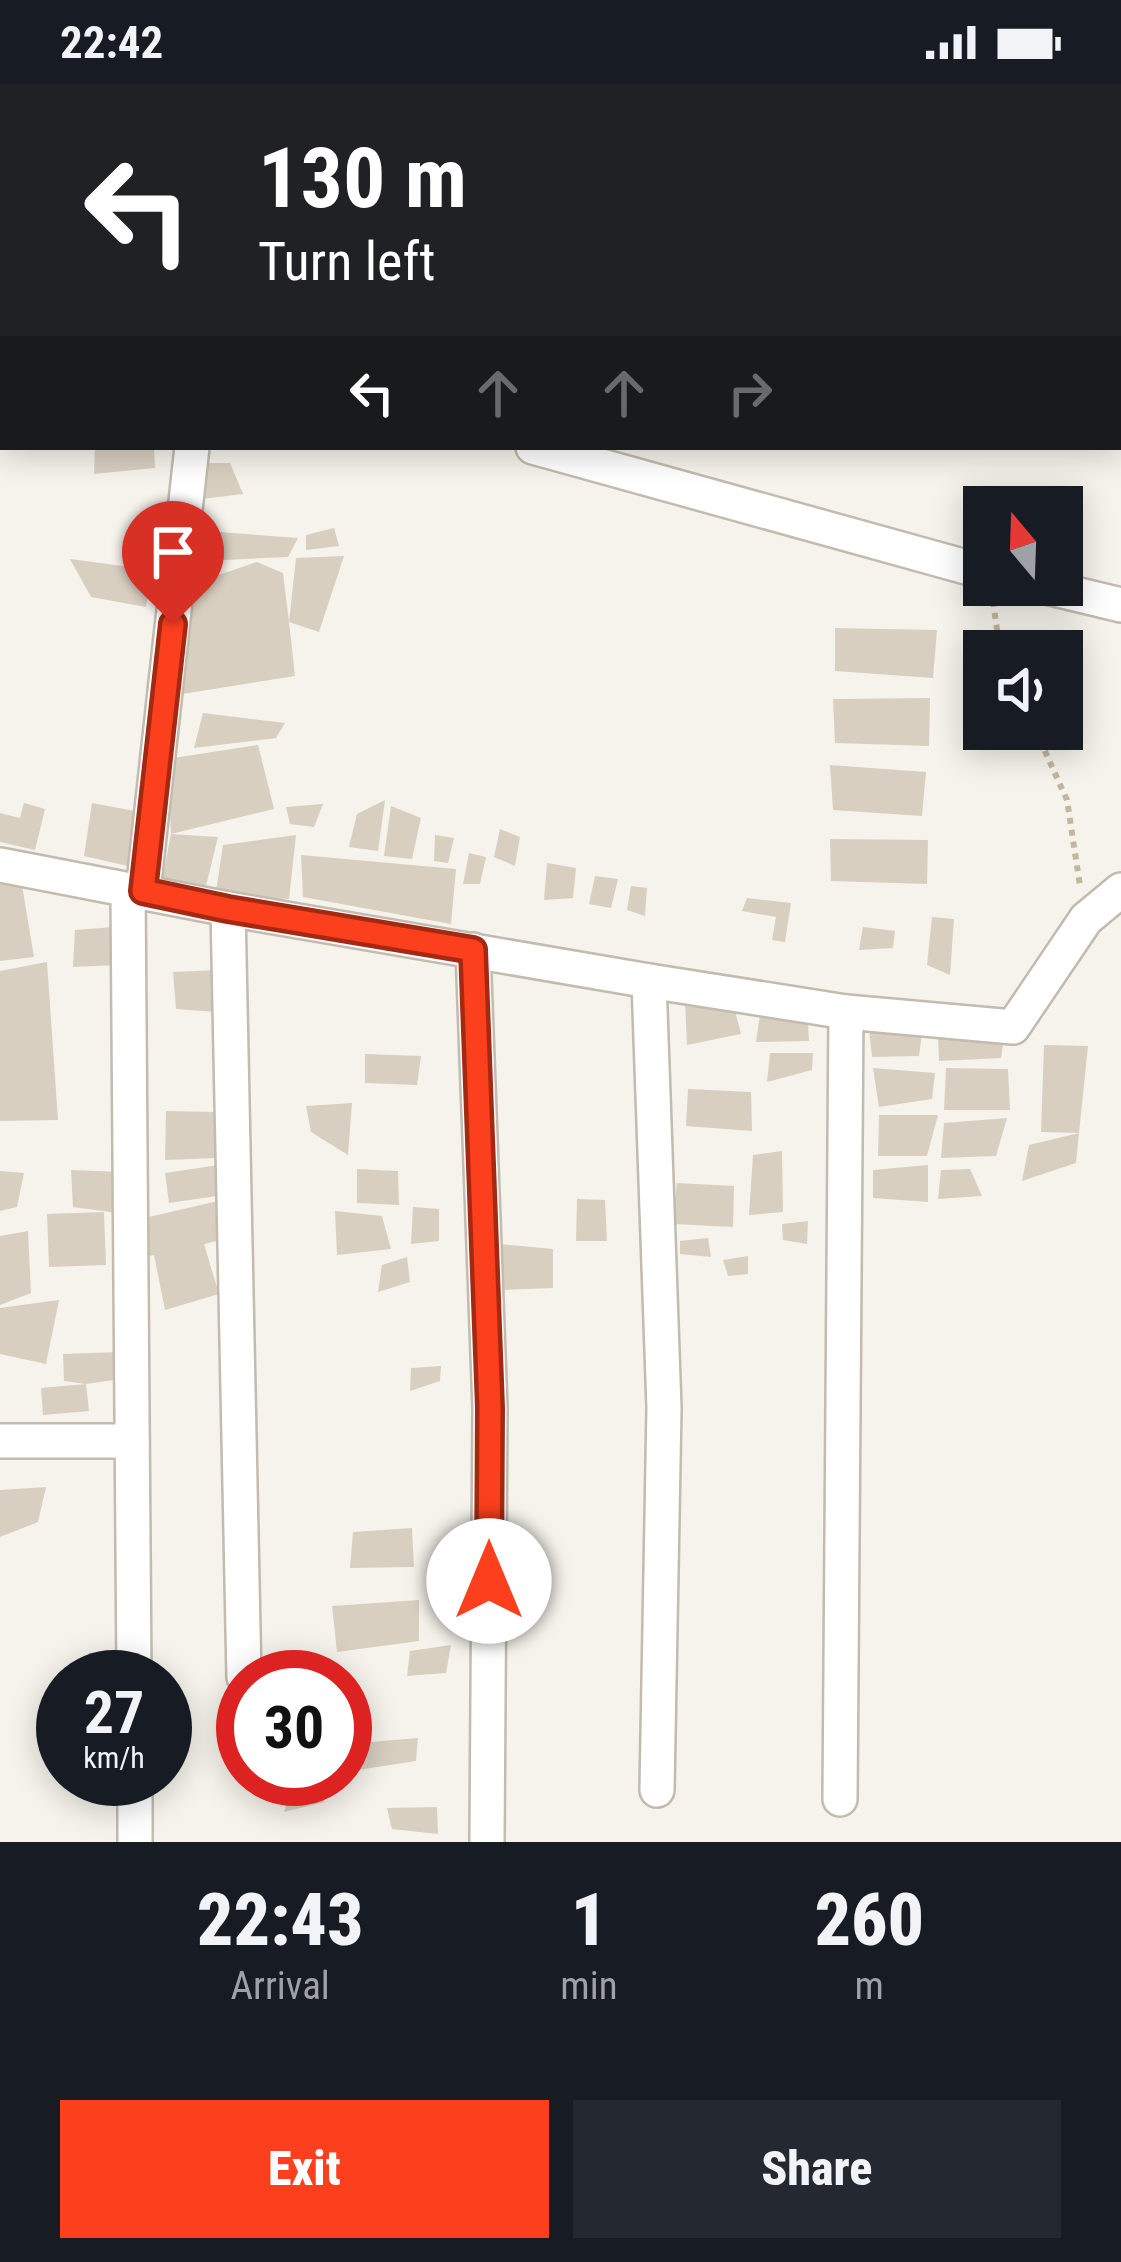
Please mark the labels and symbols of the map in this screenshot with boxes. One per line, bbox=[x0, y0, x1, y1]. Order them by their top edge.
north arrow bbox=[963, 486, 1083, 606]
pin bbox=[122, 501, 224, 624]
position arrow bbox=[426, 1518, 552, 1644]
speed limit sign: 30 bbox=[216, 1650, 372, 1806]

